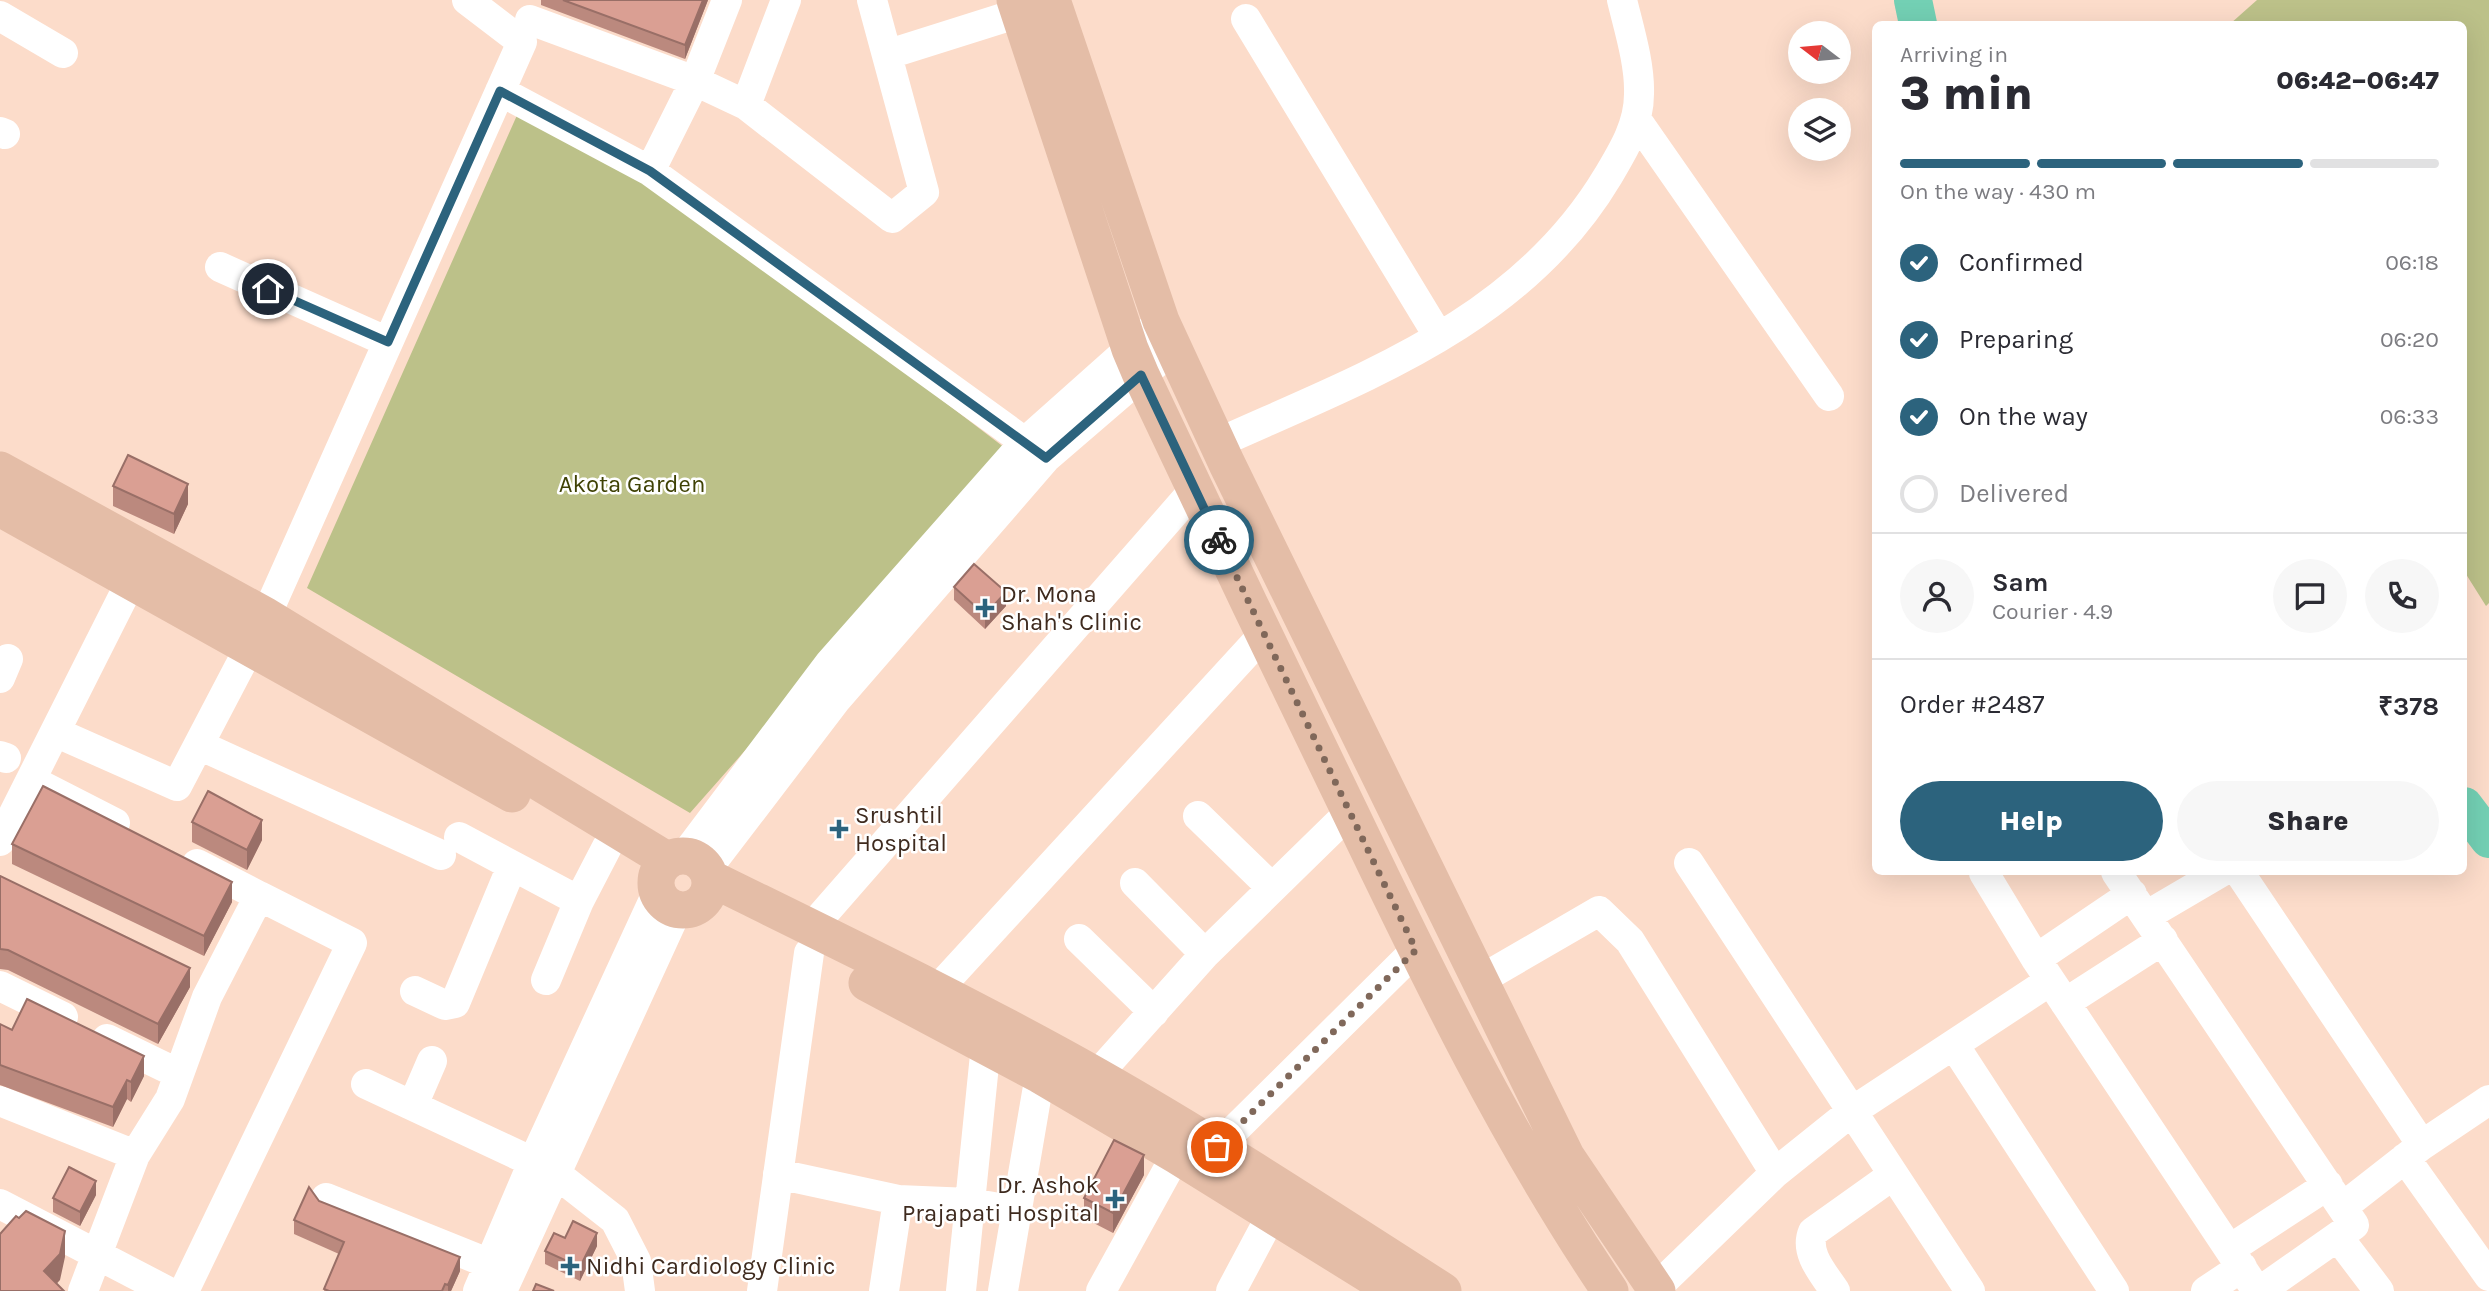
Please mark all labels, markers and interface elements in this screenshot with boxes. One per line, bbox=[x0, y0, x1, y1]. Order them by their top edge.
north arrow bbox=[1788, 21, 1852, 84]
map controls bbox=[1788, 21, 1851, 161]
text: Arriving in bbox=[1900, 41, 2008, 68]
text: 06:42–06:47 bbox=[2276, 65, 2439, 96]
text: 3 min bbox=[1900, 67, 2033, 121]
button: layers bbox=[1788, 98, 1851, 161]
text: On the way · 430 m bbox=[1900, 178, 2096, 205]
icon: check bbox=[1900, 244, 1938, 282]
text: Confirmed bbox=[1959, 247, 2084, 278]
text: 06:18 bbox=[2385, 249, 2439, 276]
pin bbox=[238, 259, 298, 319]
icon: home bbox=[249, 270, 287, 308]
icon: check bbox=[1900, 321, 1938, 359]
text: Preparing bbox=[1959, 324, 2073, 355]
text: 06:20 bbox=[2380, 326, 2439, 353]
icon: check bbox=[1900, 398, 1938, 436]
text: On the way bbox=[1959, 401, 2088, 432]
text: 06:33 bbox=[2380, 403, 2439, 430]
park label: Akota Garden bbox=[559, 470, 705, 498]
text: Delivered bbox=[1959, 478, 2069, 509]
courier bbox=[1184, 505, 1254, 575]
icon: bike bbox=[1200, 521, 1238, 559]
button: person bbox=[1900, 559, 1974, 633]
button: chat bbox=[2273, 559, 2347, 633]
button: phone bbox=[2365, 559, 2439, 633]
text: Sam bbox=[1992, 567, 2048, 598]
place label: Dr. Mona Shah's Clinic bbox=[1001, 580, 1142, 636]
marker: Dr. Mona Shah's Clinic bbox=[975, 598, 995, 618]
text: Courier · 4.9 bbox=[1992, 598, 2113, 625]
text: Order #2487 bbox=[1900, 689, 2045, 720]
text: ₹378 bbox=[2378, 691, 2439, 722]
button: Help bbox=[1900, 781, 2163, 861]
button: Share bbox=[2177, 781, 2439, 861]
place label: Srushtil Hospital bbox=[855, 801, 947, 857]
marker: Srushtil Hospital bbox=[829, 819, 849, 839]
pin bbox=[1187, 1117, 1247, 1177]
icon: bag bbox=[1198, 1128, 1236, 1166]
place label: Dr. Ashok Prajapati Hospital bbox=[902, 1171, 1099, 1227]
marker: Dr. Ashok Prajapati Hospital bbox=[1105, 1189, 1125, 1209]
place label: Nidhi Cardiology Clinic bbox=[586, 1252, 835, 1280]
marker: Nidhi Cardiology Clinic bbox=[560, 1256, 580, 1276]

